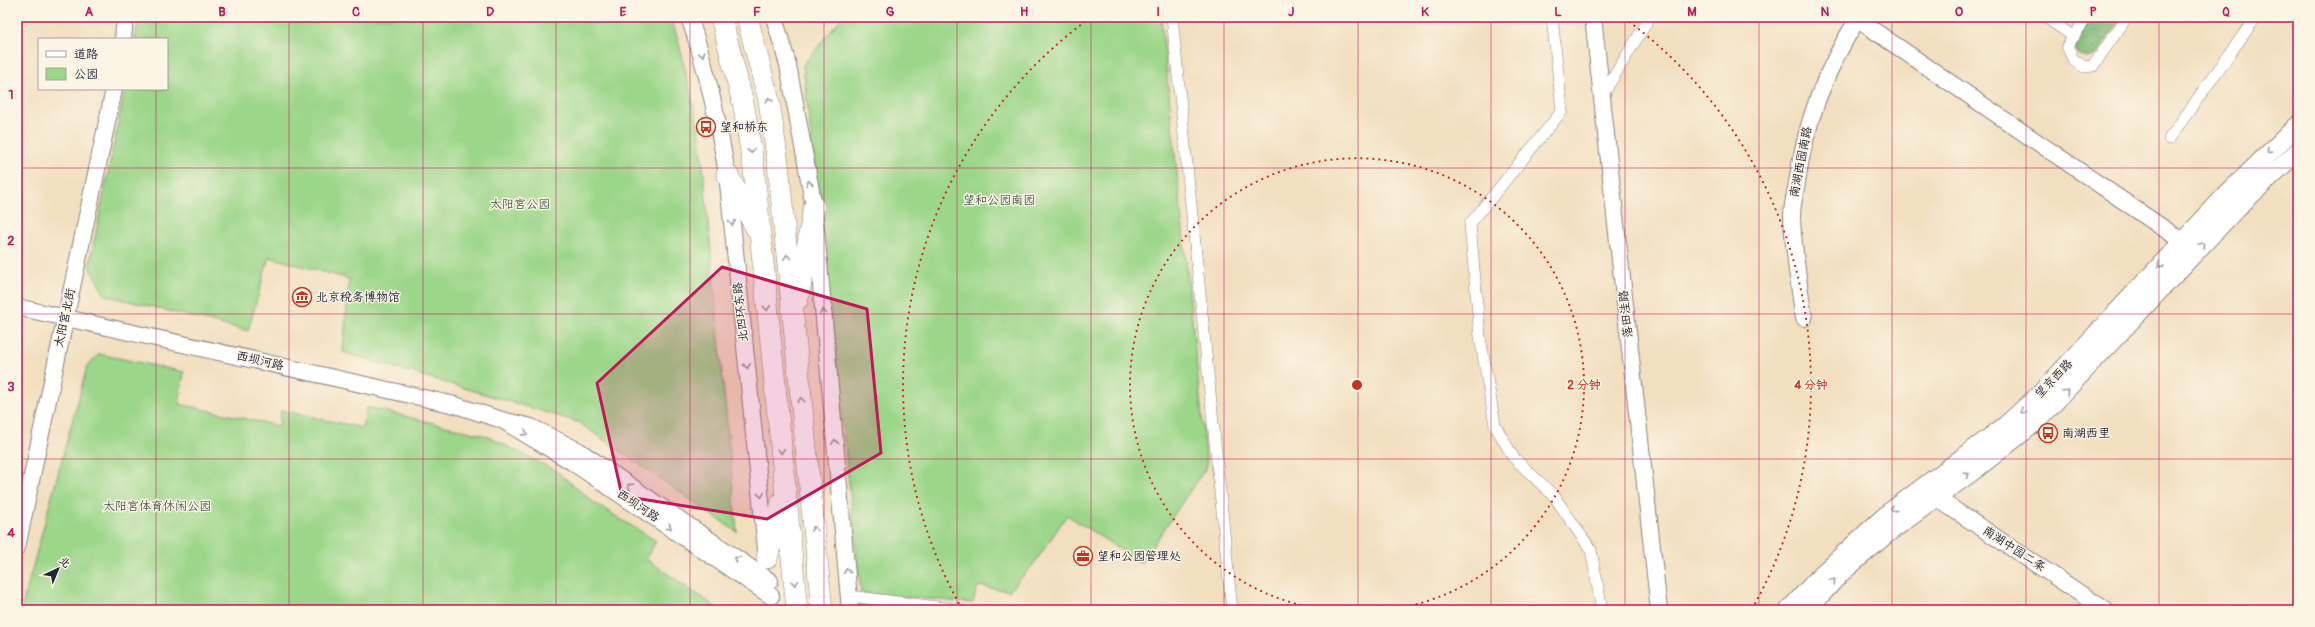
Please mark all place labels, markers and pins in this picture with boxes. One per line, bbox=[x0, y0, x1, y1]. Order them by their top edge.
bus stop icon: 望和桥东 bbox=[695, 116, 717, 138]
place label: 望和桥东 bbox=[720, 120, 768, 135]
museum icon: 北京税务博物馆 bbox=[291, 286, 313, 308]
place label: 北京税务博物馆 bbox=[316, 290, 400, 305]
centre of rings bbox=[1350, 378, 1364, 392]
bus stop icon: 南湖西里 bbox=[2037, 422, 2059, 444]
place label: 南湖西里 bbox=[2062, 426, 2110, 441]
office icon: 望和公园管理处 bbox=[1072, 545, 1094, 567]
place label: 望和公园管理处 bbox=[1097, 549, 1181, 564]

